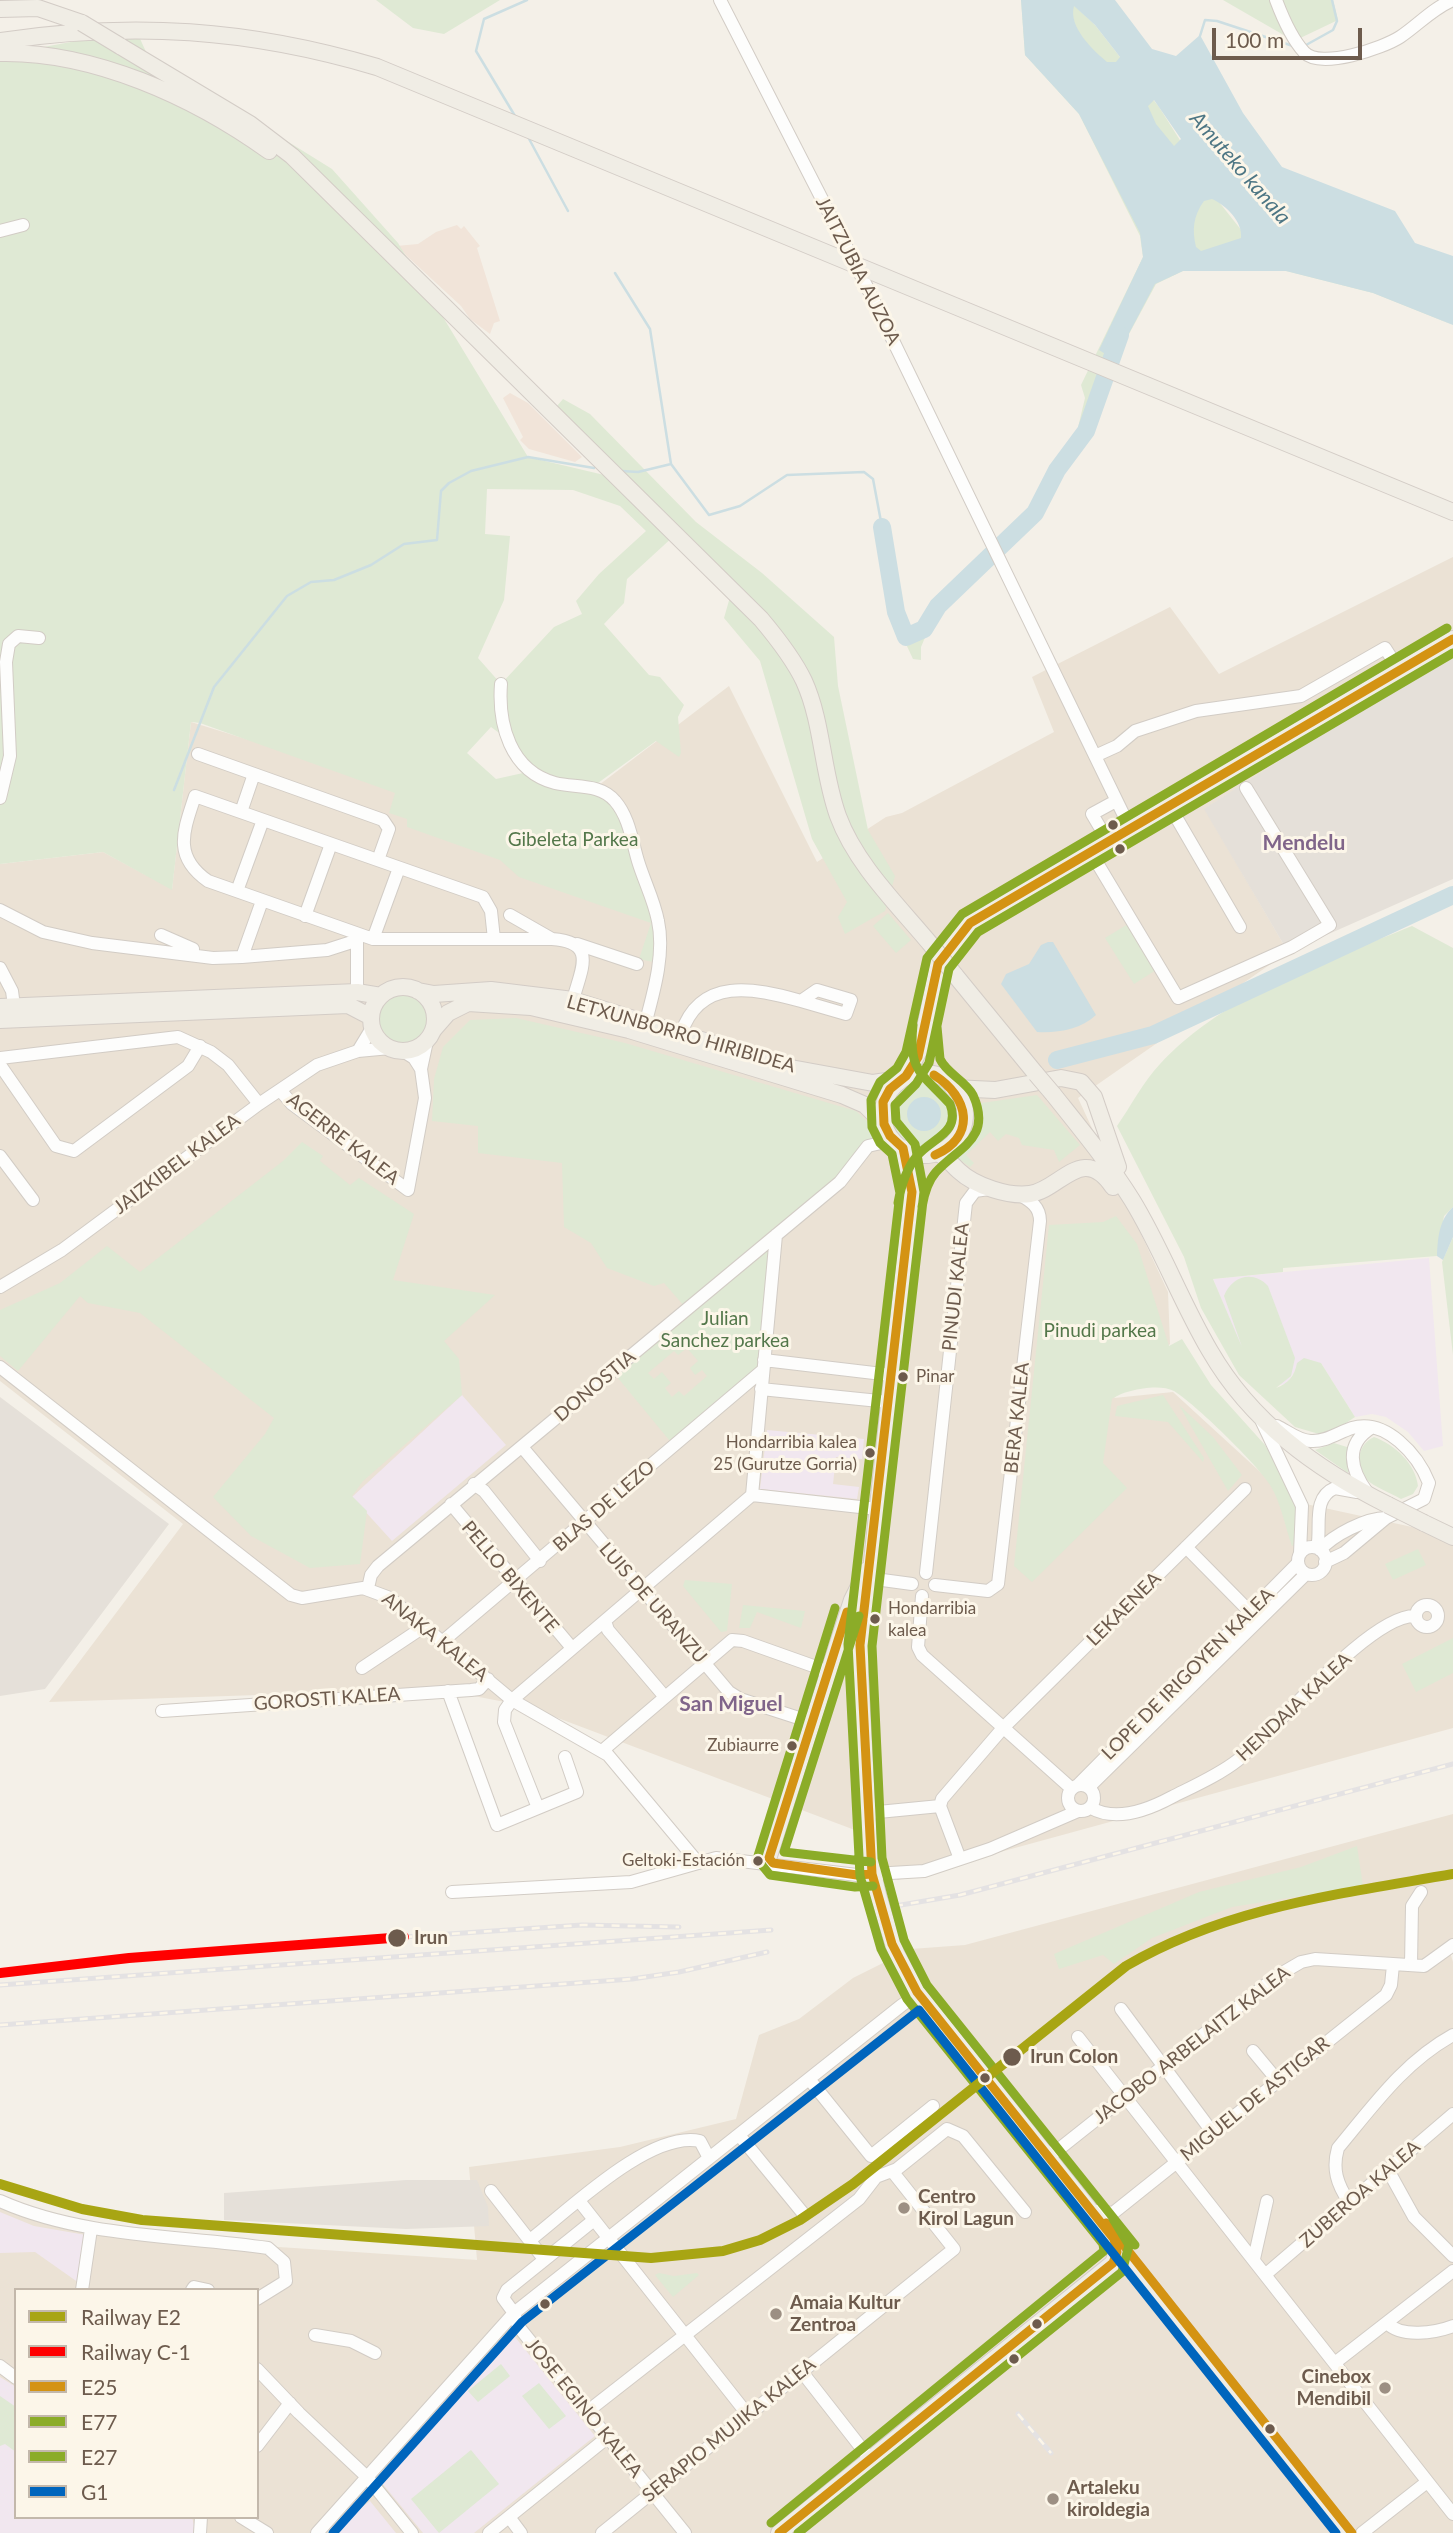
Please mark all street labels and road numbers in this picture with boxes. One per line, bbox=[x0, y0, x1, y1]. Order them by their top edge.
street label: JAITZUBIA AUZOA bbox=[811, 193, 905, 349]
street label: LETXUNBORRO HIRIBIDEA bbox=[564, 990, 798, 1078]
street label: AGERRE KALEA bbox=[282, 1088, 404, 1190]
street label: JAIZKIBEL KALEA bbox=[109, 1109, 245, 1219]
street label: PINUDI KALEA bbox=[938, 1222, 974, 1352]
street label: DONOSTIA bbox=[550, 1345, 640, 1427]
street label: BERA KALEA bbox=[1000, 1361, 1034, 1475]
street label: BLAS DE LEZO bbox=[548, 1456, 660, 1556]
street label: PELLO BIXENTE bbox=[457, 1516, 563, 1638]
street label: LUIS DE URANZU bbox=[594, 1538, 712, 1668]
street label: LEKAENEA bbox=[1082, 1567, 1166, 1651]
street label: LOPE DE IRIGOYEN KALEA bbox=[1097, 1583, 1279, 1765]
street label: ANAKA KALEA bbox=[377, 1587, 493, 1687]
street label: HENDAIA KALEA bbox=[1232, 1648, 1356, 1766]
street label: GOROSTI KALEA bbox=[253, 1683, 401, 1715]
street label: JACOBO ARBELAITZ KALEA bbox=[1089, 1961, 1295, 2129]
street label: MIGUEL DE ASTIGAR bbox=[1176, 2032, 1334, 2166]
street label: ZUBEROA KALEA bbox=[1295, 2136, 1425, 2252]
street label: JOSE EGINO KALEA bbox=[521, 2334, 647, 2482]
street label: SERAPIO MUJIKA KALEA bbox=[638, 2353, 820, 2507]

